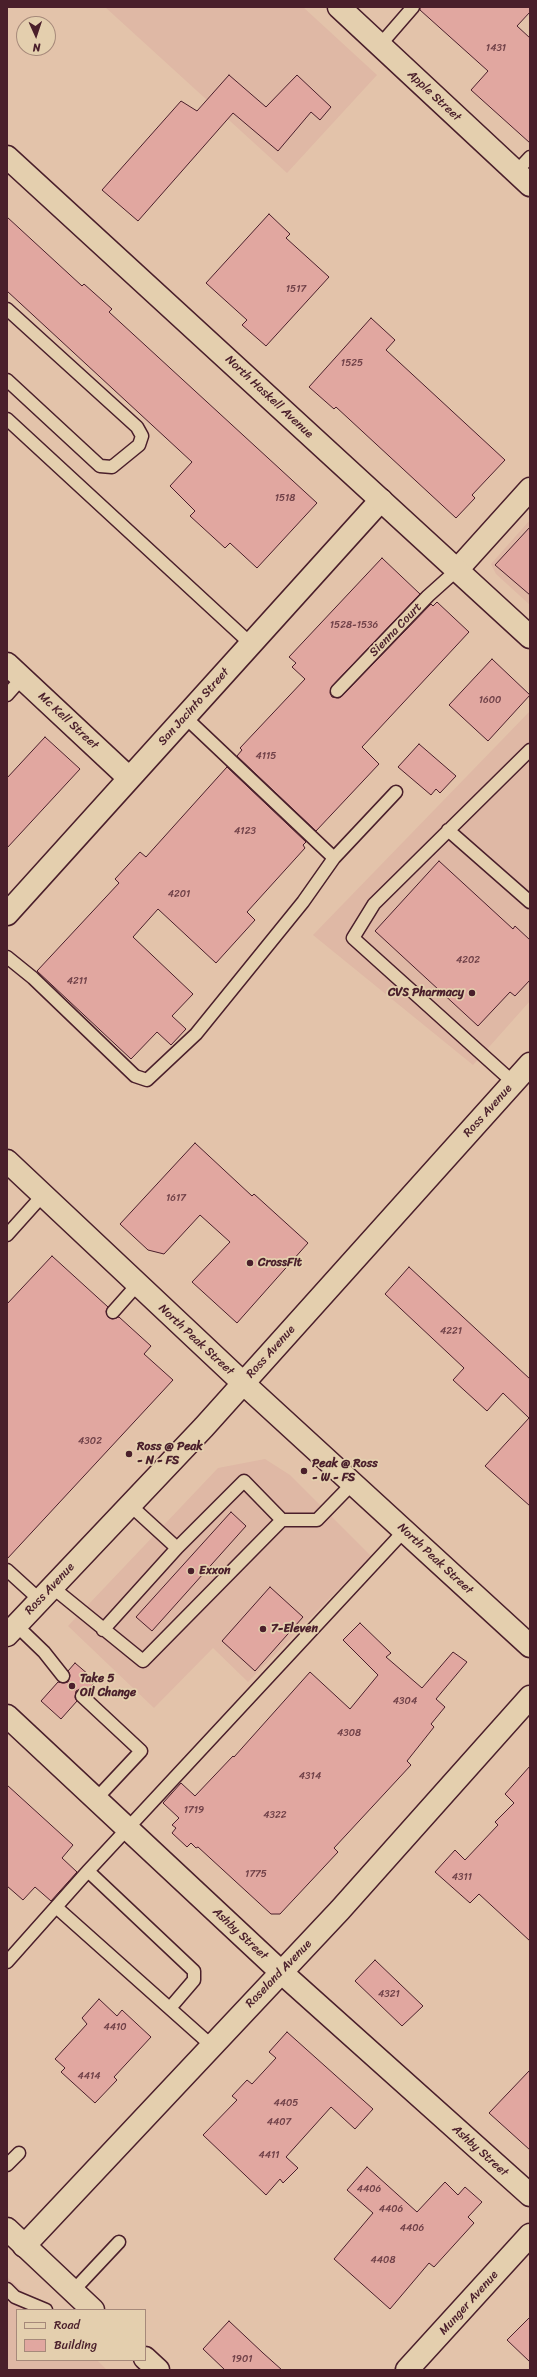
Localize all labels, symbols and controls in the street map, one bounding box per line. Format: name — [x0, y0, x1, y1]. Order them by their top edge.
north arrow — [16, 16, 56, 56]
text: N — [32, 38, 41, 57]
house number: 1431 — [486, 42, 506, 54]
street label: Apple Street — [404, 68, 464, 124]
house number: 1517 — [286, 283, 306, 295]
street label: North Haskell Avenue — [222, 353, 316, 441]
house number: 1525 — [341, 357, 363, 369]
house number: 1518 — [275, 492, 295, 504]
street label: Sienna Court — [367, 600, 425, 660]
house number: 1528-1536 — [330, 619, 378, 631]
street label: San Jacinto Street — [155, 665, 233, 749]
street label: Mc Kell Street — [35, 689, 101, 753]
house number: 1600 — [479, 694, 501, 706]
house number: 4115 — [256, 750, 276, 762]
house number: 4123 — [234, 825, 256, 837]
house number: 4201 — [168, 888, 190, 900]
house number: 4202 — [456, 954, 480, 966]
house number: 4211 — [67, 975, 87, 987]
place label: CVS Pharmacy — [388, 986, 464, 1000]
marker: CVS Pharmacy — [467, 988, 477, 998]
street label: Ross Avenue — [461, 1082, 515, 1140]
house number: 1617 — [166, 1192, 186, 1204]
place label: CrossFit — [258, 1256, 302, 1270]
marker: CrossFit — [245, 1258, 255, 1268]
street label: North Peak Street — [155, 1301, 237, 1379]
street label: Ross Avenue — [244, 1323, 298, 1381]
house number: 4221 — [440, 1325, 462, 1337]
house number: 4302 — [78, 1435, 102, 1447]
place label: Ross @ Peak - N - FS — [137, 1440, 203, 1468]
marker: Ross @ Peak - N - FS — [124, 1449, 134, 1459]
place label: Peak @ Ross - W - FS — [312, 1457, 378, 1485]
marker: Peak @ Ross - W - FS — [299, 1466, 309, 1476]
street label: North Peak Street — [394, 1520, 476, 1598]
street label: Ross Avenue — [22, 1560, 78, 1618]
place label: Exxon — [199, 1564, 231, 1578]
marker: Exxon — [186, 1566, 196, 1576]
place label: 7-Eleven — [271, 1622, 318, 1636]
marker: 7-Eleven — [258, 1624, 268, 1634]
place label: Take 5 Oil Change — [80, 1672, 136, 1700]
marker: Take 5 Oil Change — [67, 1681, 77, 1691]
house number: 4304 — [393, 1695, 417, 1707]
house number: 4308 — [337, 1727, 361, 1739]
house number: 4314 — [299, 1770, 321, 1782]
house number: 1719 — [184, 1804, 204, 1816]
house number: 4322 — [263, 1809, 287, 1821]
house number: 1775 — [245, 1868, 267, 1880]
house number: 4311 — [452, 1871, 472, 1883]
street label: Ashby Street — [209, 1905, 271, 1963]
street label: Roseland Avenue — [243, 1937, 315, 2011]
house number: 4321 — [378, 1988, 400, 2000]
house number: 4410 — [103, 2021, 127, 2033]
house number: 4414 — [77, 2070, 101, 2082]
house number: 4405 — [274, 2097, 298, 2109]
house number: 4407 — [267, 2116, 291, 2128]
street label: Ashby Street — [449, 2122, 511, 2180]
house number: 4411 — [258, 2149, 280, 2161]
house number: 4406 — [357, 2183, 381, 2195]
house number: 4406 — [379, 2203, 403, 2215]
house number: 4406 — [400, 2222, 424, 2234]
house number: 4408 — [371, 2254, 395, 2266]
street label: Munger Avenue — [436, 2268, 502, 2338]
legend — [16, 2309, 146, 2361]
text: Road — [54, 2314, 80, 2336]
text: Building — [54, 2334, 97, 2356]
house number: 1901 — [231, 2353, 253, 2365]

